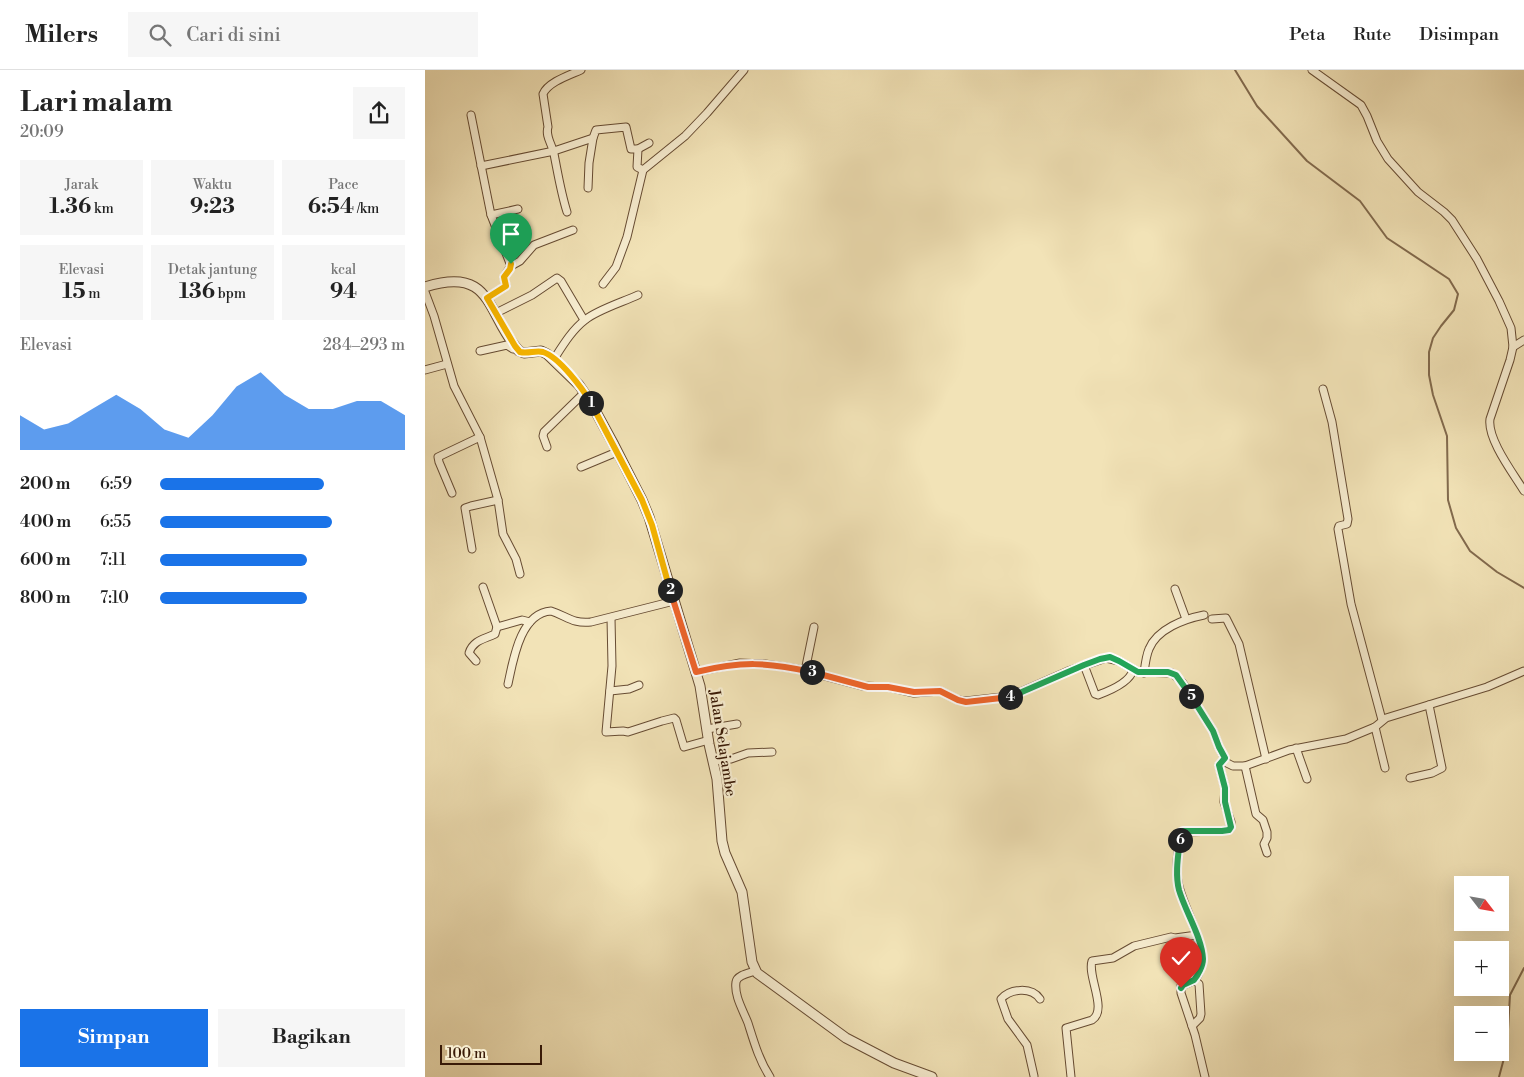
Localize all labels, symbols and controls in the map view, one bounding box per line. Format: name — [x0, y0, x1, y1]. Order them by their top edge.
search box — [128, 12, 478, 57]
text: Milers — [25, 20, 98, 50]
icon: search — [146, 21, 174, 49]
text: Cari di sini — [186, 23, 281, 47]
text: Peta — [1289, 23, 1325, 46]
text: Rute — [1353, 23, 1391, 46]
text: Disimpan — [1419, 23, 1499, 46]
text: Lari malam — [20, 85, 173, 120]
button: share — [353, 87, 405, 139]
text: 20:09 — [20, 122, 64, 142]
text: Jarak — [65, 176, 98, 194]
text: Waktu — [193, 176, 232, 194]
text: Pace — [328, 176, 359, 194]
text: 1.36 — [49, 194, 91, 220]
text: 9:23 — [190, 194, 235, 220]
text: 6:54 — [308, 194, 354, 220]
text: km — [91, 200, 114, 218]
text: /km — [354, 200, 379, 218]
pin — [490, 213, 532, 264]
icon: arrive — [497, 220, 525, 248]
text: Elevasi — [59, 261, 104, 279]
text: Detak jantung — [168, 261, 257, 279]
text: kcal — [331, 261, 356, 279]
text: 15 — [62, 279, 85, 305]
text: 136 — [179, 279, 215, 305]
text: 94 — [330, 279, 357, 305]
text: m — [85, 285, 101, 303]
text: bpm — [215, 285, 246, 303]
text: Elevasi — [20, 335, 72, 355]
text: 284–293 m — [323, 335, 405, 355]
pin: 1 — [579, 390, 603, 416]
text: 1 — [588, 394, 595, 412]
text: 200 m — [20, 474, 70, 494]
text: 6:59 — [100, 474, 132, 494]
text: 400 m — [20, 512, 71, 532]
text: 6:55 — [100, 512, 131, 532]
text: 600 m — [20, 550, 70, 570]
text: 7:11 — [100, 550, 126, 570]
pin: 2 — [657, 578, 683, 602]
text: 2 — [666, 581, 675, 599]
text: 800 m — [20, 588, 71, 608]
text: 7:10 — [100, 588, 129, 608]
pin: 3 — [799, 660, 825, 684]
text: 3 — [808, 663, 817, 681]
pin: 4 — [997, 684, 1023, 710]
pin: 5 — [1179, 684, 1203, 708]
street label: Jalan Selajambe — [705, 687, 740, 798]
text: 5 — [1187, 687, 1196, 705]
text: 4 — [1006, 688, 1015, 706]
pin: 6 — [1167, 828, 1193, 852]
text: 6 — [1176, 831, 1185, 849]
north arrow — [1454, 876, 1509, 931]
map controls — [1454, 876, 1509, 1061]
pin — [1160, 937, 1202, 988]
button: + — [1454, 941, 1509, 996]
icon: check — [1167, 944, 1195, 972]
button: − — [1454, 1006, 1509, 1061]
button: Simpan — [20, 1009, 208, 1067]
button: Bagikan — [218, 1009, 405, 1067]
scale bar — [440, 1042, 543, 1065]
text: 100 m — [447, 1045, 486, 1063]

